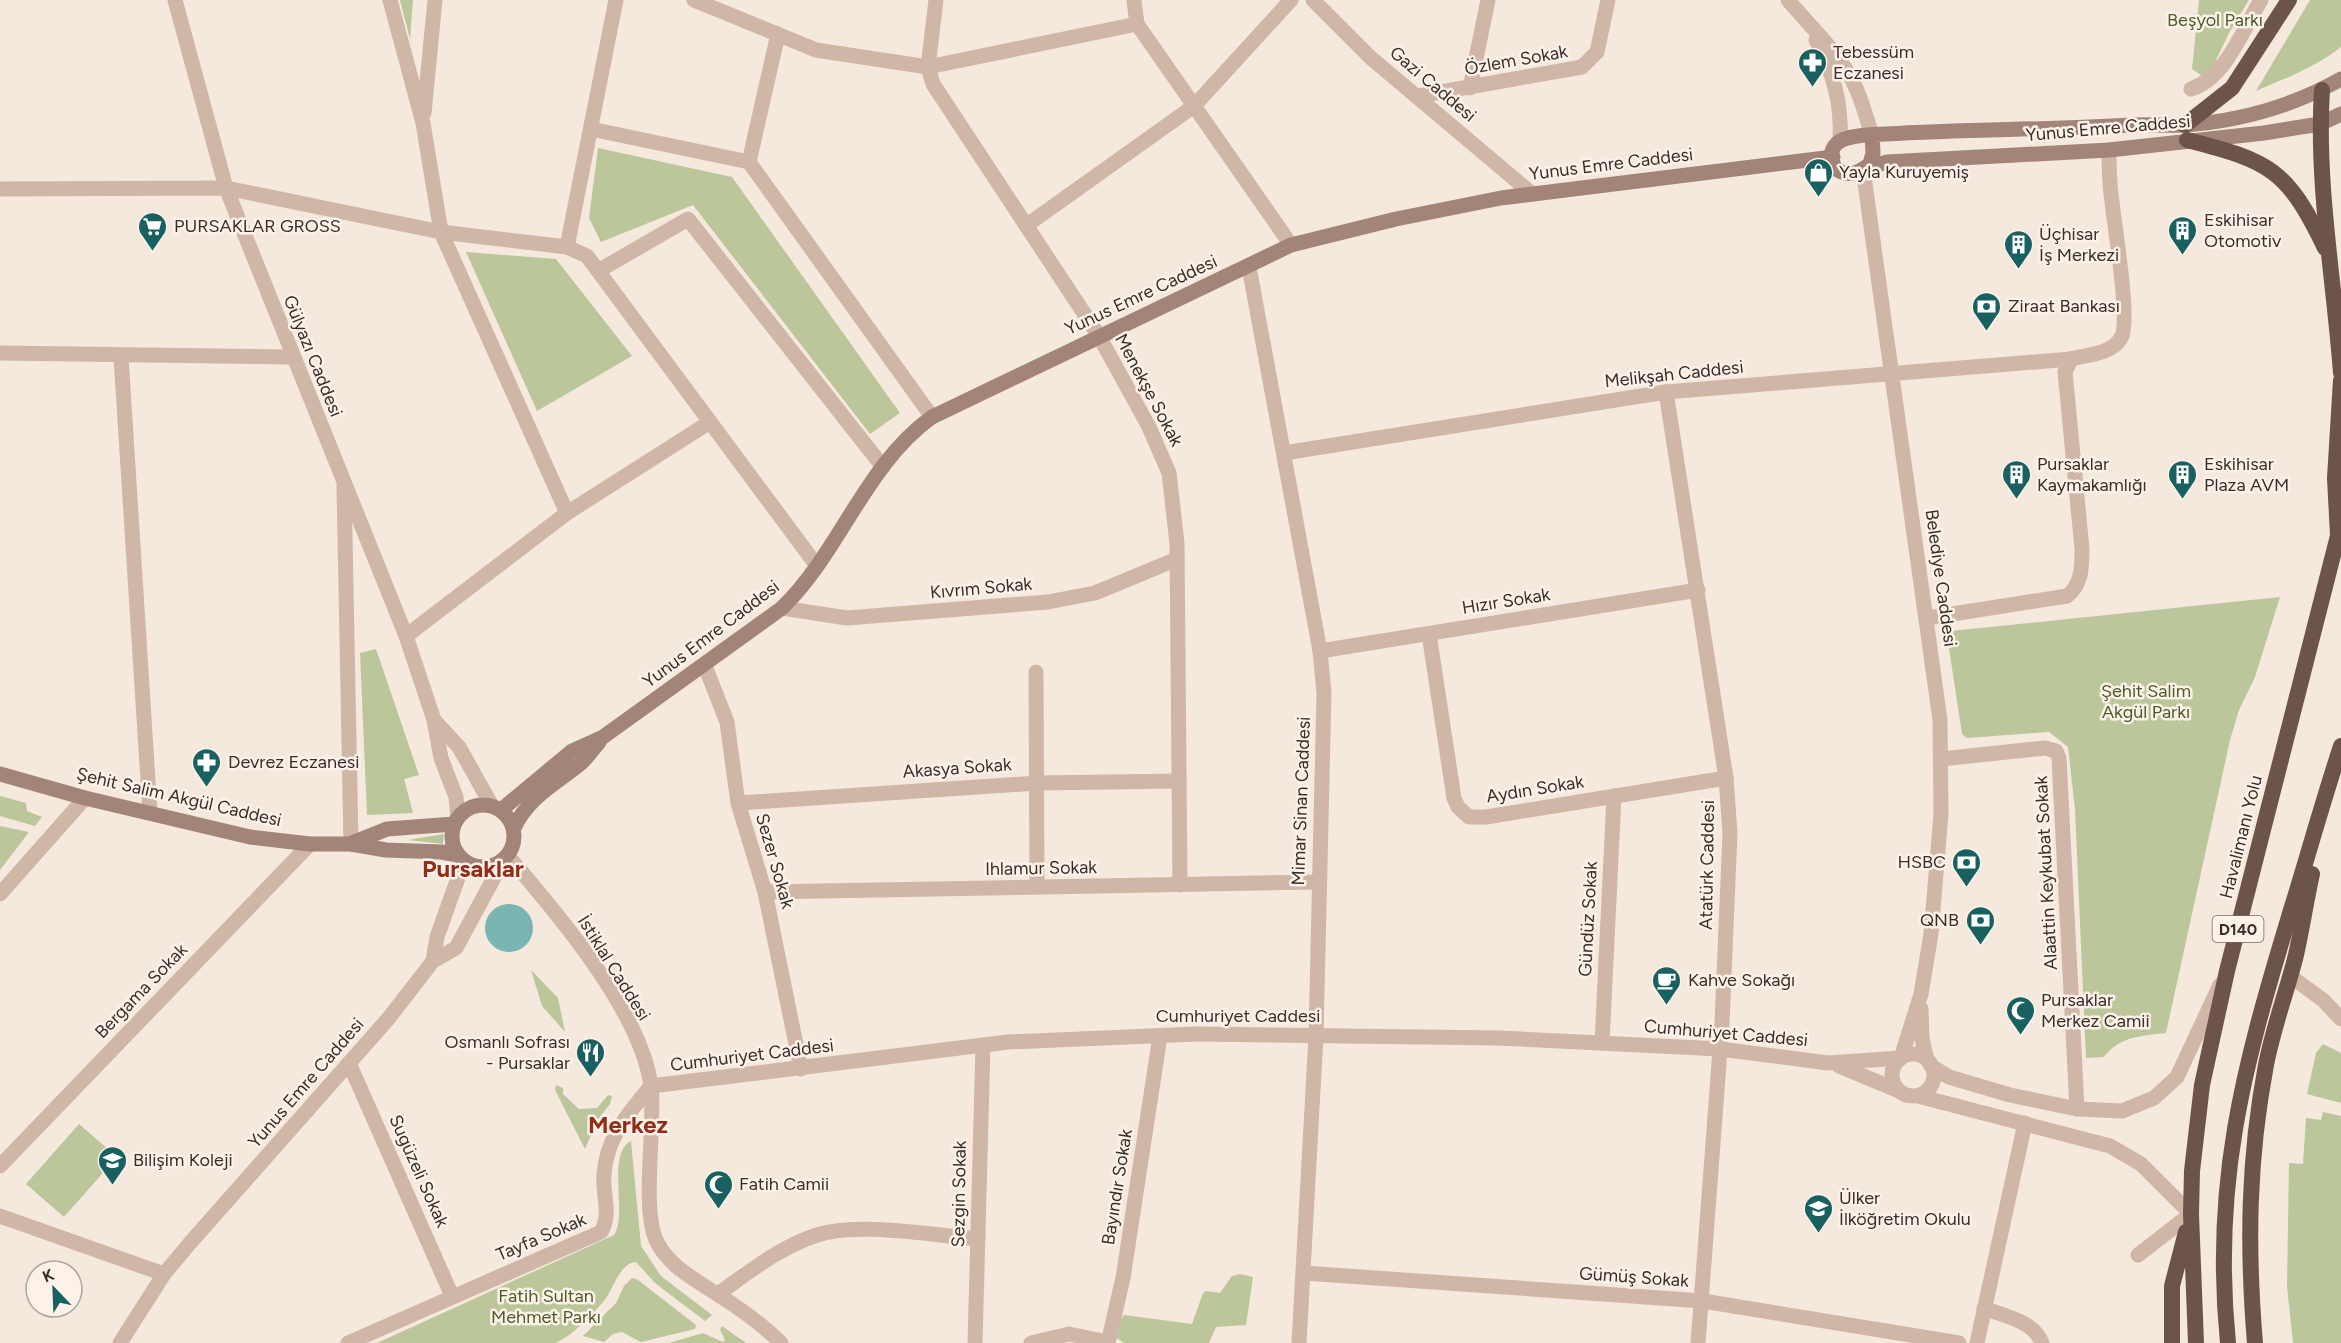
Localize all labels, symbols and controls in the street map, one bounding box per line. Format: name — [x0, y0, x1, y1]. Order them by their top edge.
park label: Beşyol Parkı — [2167, 9, 2263, 31]
street label: Özlem Sokak — [1463, 40, 1570, 80]
place label: Tebessüm Eczanesi — [1833, 41, 1914, 84]
street label: Gazi Caddesi — [1385, 42, 1481, 126]
pharmacy icon: Tebessüm Eczanesi — [1796, 46, 1828, 88]
street label: Yunus Emre Caddesi — [2025, 110, 2191, 146]
street label: Yunus Emre Caddesi — [1528, 143, 1694, 185]
shop icon: Yayla Kuruyemiş — [1802, 156, 1834, 198]
place label: Yayla Kuruyemiş — [1839, 161, 1969, 183]
place label: Eskihisar Otomotiv — [2204, 209, 2282, 252]
supermarket icon: PURSAKLAR GROSS — [137, 210, 169, 252]
building icon: Eskihisar Otomotiv — [2167, 214, 2199, 256]
place label: PURSAKLAR GROSS — [174, 215, 341, 237]
place label: Üçhisar İş Merkezi — [2039, 223, 2119, 266]
building icon: Üçhisar İş Merkezi — [2002, 228, 2034, 270]
street label: Yunus Emre Caddesi — [1061, 250, 1221, 340]
bank icon: Ziraat Bankası — [1971, 290, 2003, 332]
street label: Gülyazı Caddesi — [279, 292, 347, 420]
place label: Ziraat Bankası — [2008, 295, 2120, 317]
street label: Menekşe Sokak — [1110, 330, 1188, 450]
street label: Melikşah Caddesi — [1603, 356, 1745, 392]
place label: Pursaklar Kaymakamlığı — [2037, 453, 2147, 496]
place label: Eskihisar Plaza AVM — [2204, 453, 2289, 496]
building icon: Pursaklar Kaymakamlığı — [2000, 458, 2032, 500]
building icon: Eskihisar Plaza AVM — [2167, 458, 2199, 500]
street label: Belediye Caddesi — [1920, 508, 1962, 648]
street label: Kıvrım Sokak — [929, 573, 1033, 603]
street label: Yunus Emre Caddesi — [638, 575, 784, 693]
street label: Hızır Sokak — [1460, 583, 1552, 619]
park label: Şehit Salim Akgül Parkı — [2101, 680, 2191, 723]
street label: Mimar Sinan Caddesi — [1287, 716, 1315, 886]
pharmacy icon: Devrez Eczanesi — [191, 746, 223, 788]
place label: Devrez Eczanesi — [228, 751, 359, 773]
street label: Akasya Sokak — [902, 753, 1012, 783]
street label: Şehit Salim Akgül Caddesi — [74, 763, 284, 831]
street label: Aydın Sokak — [1485, 770, 1586, 808]
street label: Havalimanı Yolu — [2215, 773, 2267, 901]
street label: Alaattin Keykubat Sokak — [2030, 775, 2062, 971]
street label: Atatürk Caddesi — [1695, 800, 1719, 930]
street label: Sezer Sokak — [751, 811, 799, 911]
bank icon: HSBC — [1951, 846, 1983, 888]
place label: HSBC — [1897, 851, 1946, 873]
district label: Pursaklar — [422, 854, 524, 883]
street label: Ihlamur Sokak — [985, 856, 1097, 880]
street label: Gündüz Sokak — [1574, 860, 1602, 977]
bank icon: QNB — [1964, 904, 1996, 946]
place label: QNB — [1920, 909, 1959, 931]
street label: İstiklal Caddesi — [573, 911, 655, 1025]
road number: D140 — [2212, 916, 2264, 942]
street label: Bergama Sokak — [90, 939, 192, 1043]
cafe icon: Kahve Sokağı — [1651, 964, 1683, 1006]
place label: Kahve Sokağı — [1688, 969, 1795, 991]
place label: Pursaklar Merkez Camii — [2041, 989, 2150, 1032]
mosque icon: Pursaklar Merkez Camii — [2004, 994, 2036, 1036]
street label: Cumhuriyet Caddesi — [1156, 1005, 1320, 1027]
street label: Yunus Emre Caddesi — [243, 1013, 369, 1153]
street label: Cumhuriyet Caddesi — [1643, 1015, 1809, 1051]
place label: Osmanlı Sofrası - Pursaklar — [445, 1031, 570, 1074]
street label: Cumhuriyet Caddesi — [669, 1034, 835, 1076]
restaurant icon: Osmanlı Sofrası - Pursaklar — [575, 1036, 607, 1078]
district label: Merkez — [588, 1110, 668, 1139]
street label: Sugüzeli Sokak — [384, 1111, 454, 1231]
street label: Bayındır Sokak — [1097, 1127, 1137, 1246]
street label: Sezgin Sokak — [947, 1140, 971, 1248]
school or university icon: Bilişim Koleji — [96, 1144, 128, 1186]
place label: Bilişim Koleji — [133, 1149, 233, 1171]
mosque icon: Fatih Camii — [702, 1168, 734, 1210]
place label: Fatih Camii — [739, 1173, 829, 1195]
place label: Ülker İlköğretim Okulu — [1839, 1187, 1971, 1230]
school or university icon: Ülker İlköğretim Okulu — [1802, 1192, 1834, 1234]
street label: Tayfa Sokak — [493, 1208, 589, 1266]
north arrow — [24, 1259, 84, 1319]
street label: Gümüş Sokak — [1578, 1262, 1690, 1292]
text: K — [40, 1265, 57, 1286]
park label: Fatih Sultan Mehmet Parkı — [491, 1285, 601, 1328]

